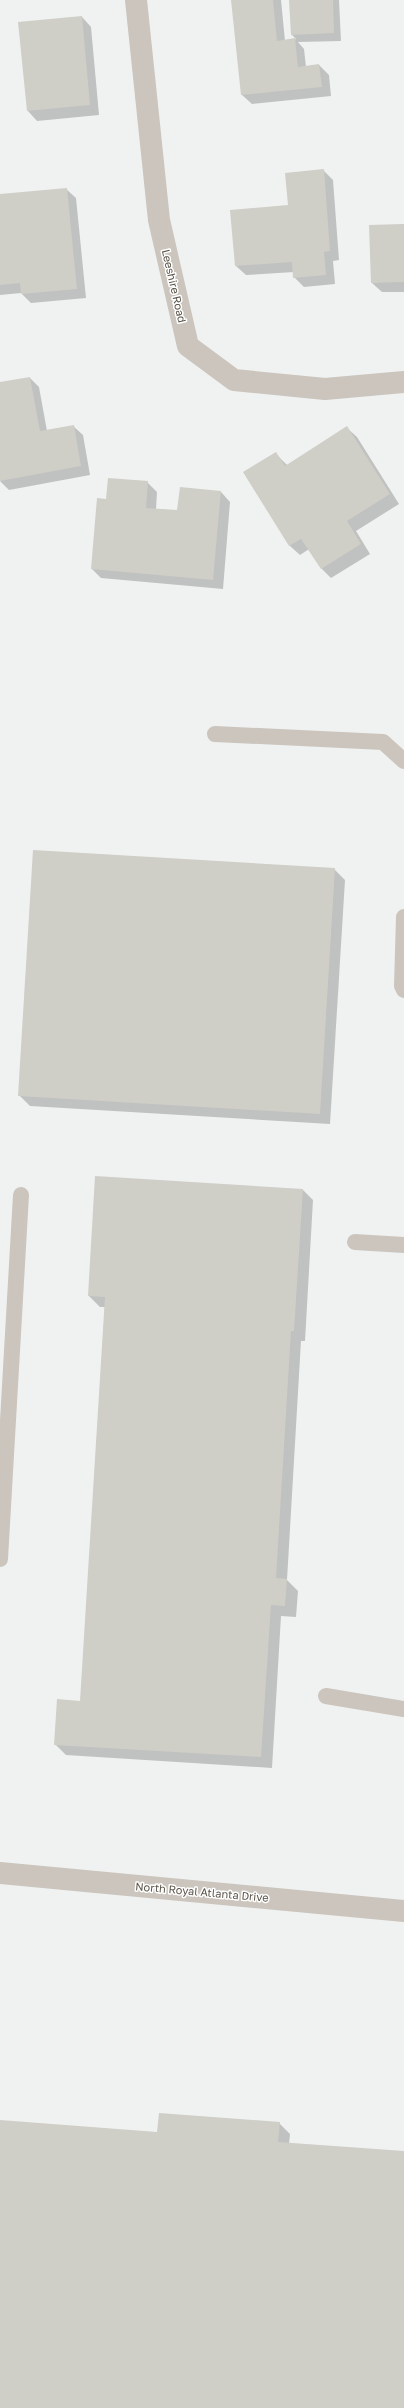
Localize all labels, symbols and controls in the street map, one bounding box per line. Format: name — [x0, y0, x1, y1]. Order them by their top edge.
street label: Leeshire Road — [160, 248, 189, 324]
street label: North Royal Atlanta Drive — [135, 1879, 269, 1904]

